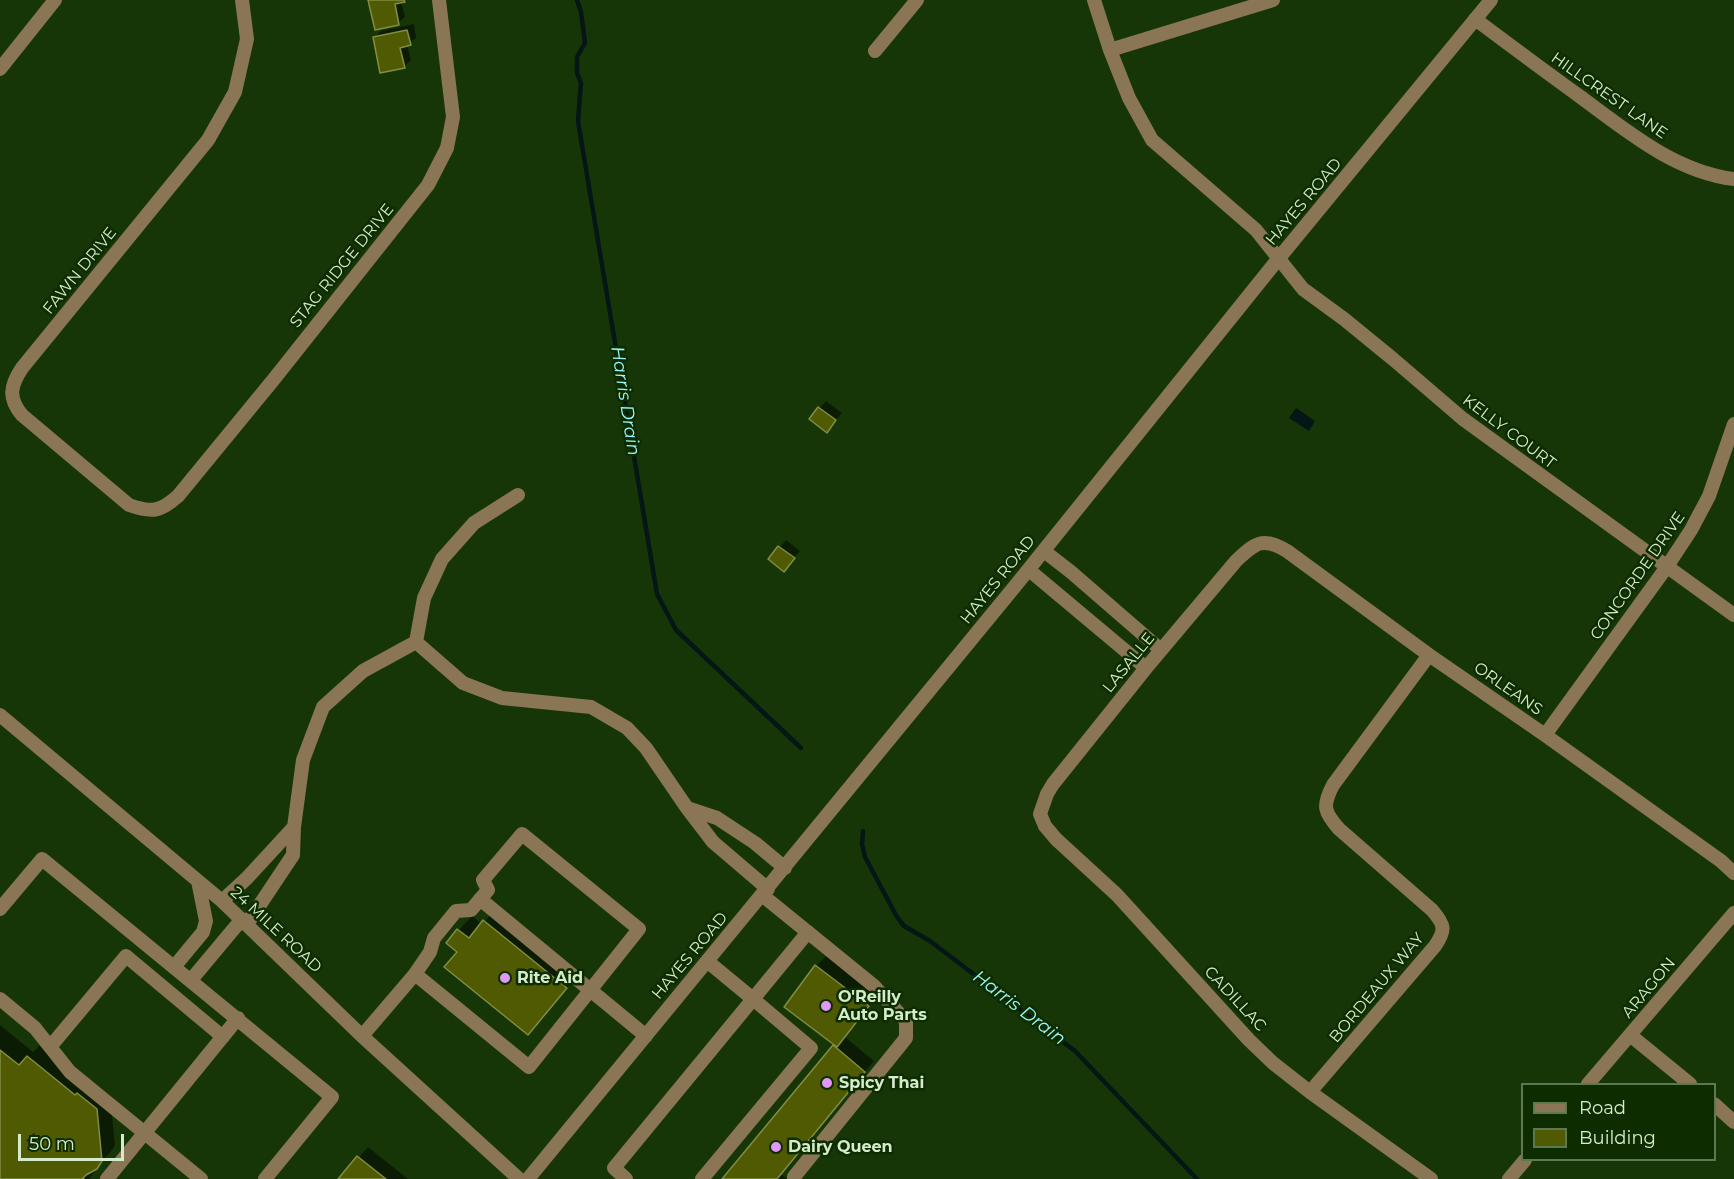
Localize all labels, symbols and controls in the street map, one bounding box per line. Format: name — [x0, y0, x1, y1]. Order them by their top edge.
street label: HILLCREST LANE — [1547, 49, 1671, 143]
street label: HAYES ROAD — [1262, 154, 1346, 250]
street label: STAG RIDGE DRIVE — [286, 200, 398, 332]
street label: FAWN DRIVE — [39, 224, 121, 318]
water label: Harris Drain — [606, 345, 644, 457]
street label: KELLY COURT — [1459, 391, 1559, 473]
street label: CONCORDE DRIVE — [1587, 508, 1689, 644]
street label: HAYES ROAD — [957, 532, 1039, 628]
street label: LASALLE — [1099, 629, 1159, 697]
street label: ORLEANS — [1470, 658, 1546, 720]
street label: 24 MILE ROAD — [227, 883, 325, 977]
street label: HAYES ROAD — [648, 908, 732, 1004]
street label: BORDEAUX WAY — [1325, 929, 1429, 1047]
street label: ARAGON — [1618, 954, 1680, 1022]
street label: CADILLAC — [1200, 962, 1270, 1036]
water label: Harris Drain — [968, 966, 1070, 1050]
place label: Rite Aid — [517, 968, 583, 988]
marker: Rite Aid — [498, 971, 512, 985]
place label: O'Reilly Auto Parts — [838, 987, 927, 1025]
marker: O'Reilly Auto Parts — [819, 999, 833, 1013]
place label: Spicy Thai — [839, 1073, 924, 1093]
marker: Spicy Thai — [820, 1076, 834, 1090]
legend — [1521, 1083, 1716, 1161]
text: Road — [1579, 1097, 1626, 1119]
scale bar — [21, 1122, 128, 1160]
text: Building — [1579, 1127, 1656, 1149]
text: 50 m — [29, 1133, 75, 1155]
place label: Dairy Queen — [788, 1137, 893, 1157]
marker: Dairy Queen — [769, 1140, 783, 1154]

